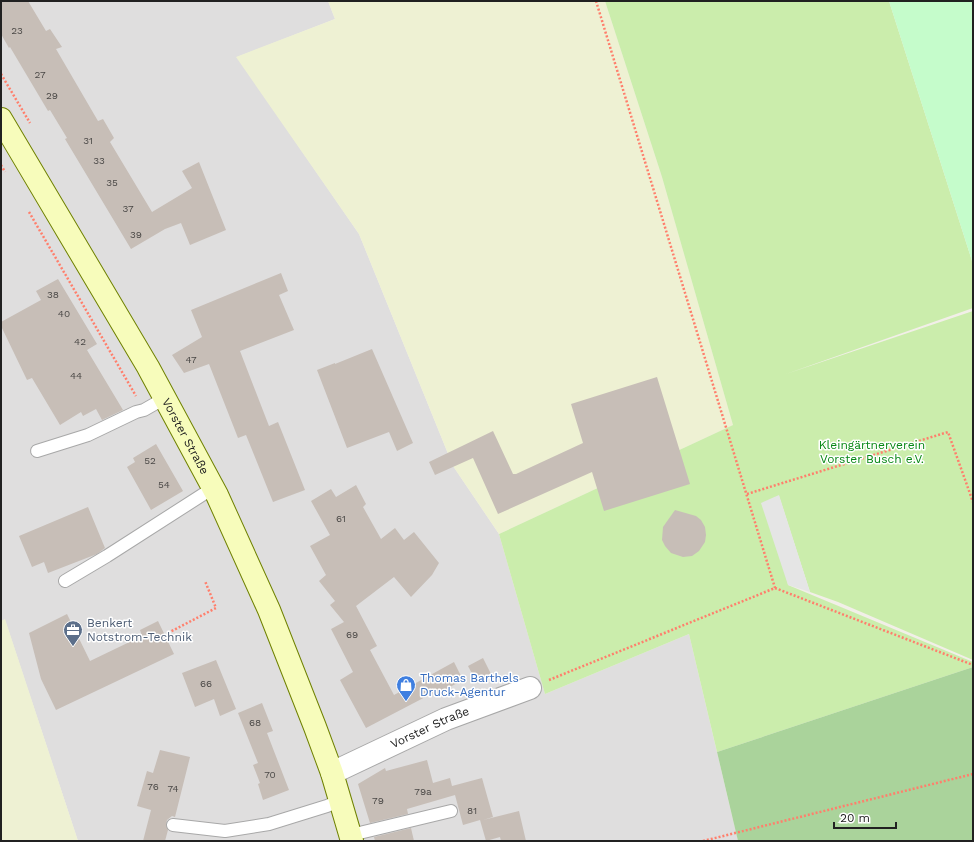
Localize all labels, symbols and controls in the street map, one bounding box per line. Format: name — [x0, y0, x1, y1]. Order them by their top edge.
house number: 23 — [11, 25, 23, 36]
house number: 27 — [34, 69, 46, 80]
house number: 29 — [46, 90, 58, 101]
house number: 31 — [83, 135, 93, 146]
house number: 33 — [93, 155, 105, 166]
house number: 35 — [106, 177, 118, 188]
house number: 37 — [122, 203, 134, 214]
house number: 39 — [130, 229, 142, 240]
house number: 38 — [47, 289, 59, 300]
house number: 40 — [58, 308, 70, 319]
house number: 42 — [74, 336, 86, 347]
house number: 47 — [185, 354, 197, 365]
house number: 44 — [70, 370, 82, 381]
street label: Vorster Straße — [159, 396, 212, 477]
park label: Kleingärtnerverein Vorster Busch e.V. — [819, 438, 925, 466]
house number: 52 — [144, 455, 156, 466]
house number: 54 — [158, 479, 170, 490]
house number: 61 — [336, 513, 346, 524]
place label: Benkert Notstrom-Technik — [87, 616, 192, 644]
office icon: Benkert Notstrom-Technik — [62, 619, 84, 647]
house number: 69 — [346, 629, 358, 640]
place label: Thomas Barthels Druck-Agentur — [420, 671, 519, 699]
shop icon: Thomas Barthels Druck-Agentur — [395, 674, 417, 702]
house number: 66 — [200, 678, 212, 689]
street label: Vorster Straße — [388, 704, 471, 751]
house number: 68 — [249, 717, 261, 728]
house number: 70 — [264, 769, 276, 780]
house number: 76 — [147, 781, 159, 792]
house number: 74 — [167, 783, 179, 794]
house number: 79a — [414, 786, 432, 797]
house number: 79 — [372, 795, 384, 806]
scale bar — [834, 804, 896, 830]
house number: 81 — [467, 805, 477, 816]
text: 20 m — [840, 811, 870, 825]

